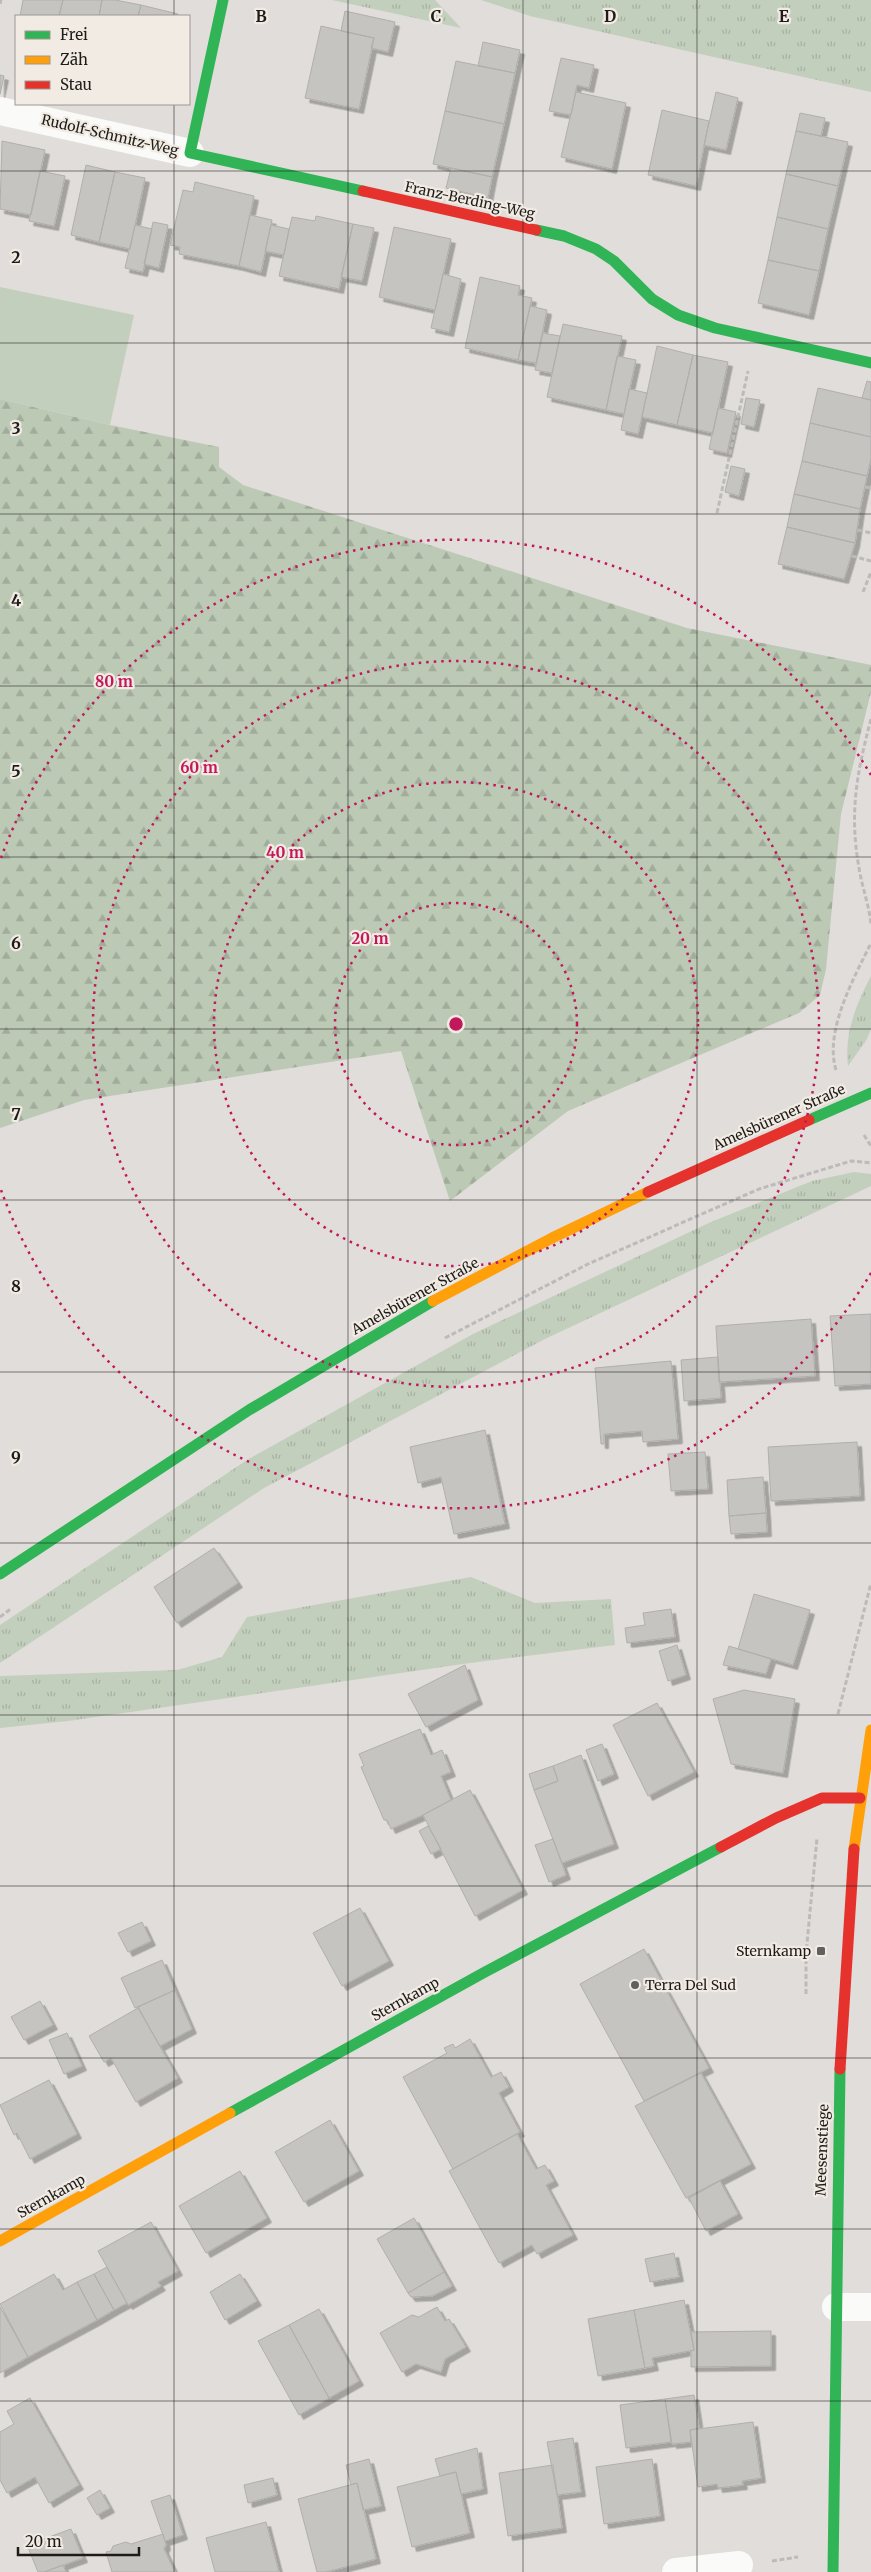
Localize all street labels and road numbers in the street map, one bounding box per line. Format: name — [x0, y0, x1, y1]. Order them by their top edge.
street label: Rudolf-Schmitz-Weg — [40, 110, 181, 160]
street label: Franz-Berding-Weg — [403, 177, 537, 223]
street label: Amelsbürener Straße — [709, 1080, 848, 1155]
street label: Amelsbürener Straße — [347, 1254, 482, 1339]
street label: Sternkamp — [368, 1973, 442, 2025]
street label: Meesenstiege — [811, 2104, 833, 2196]
street label: Sternkamp — [14, 2170, 88, 2222]

